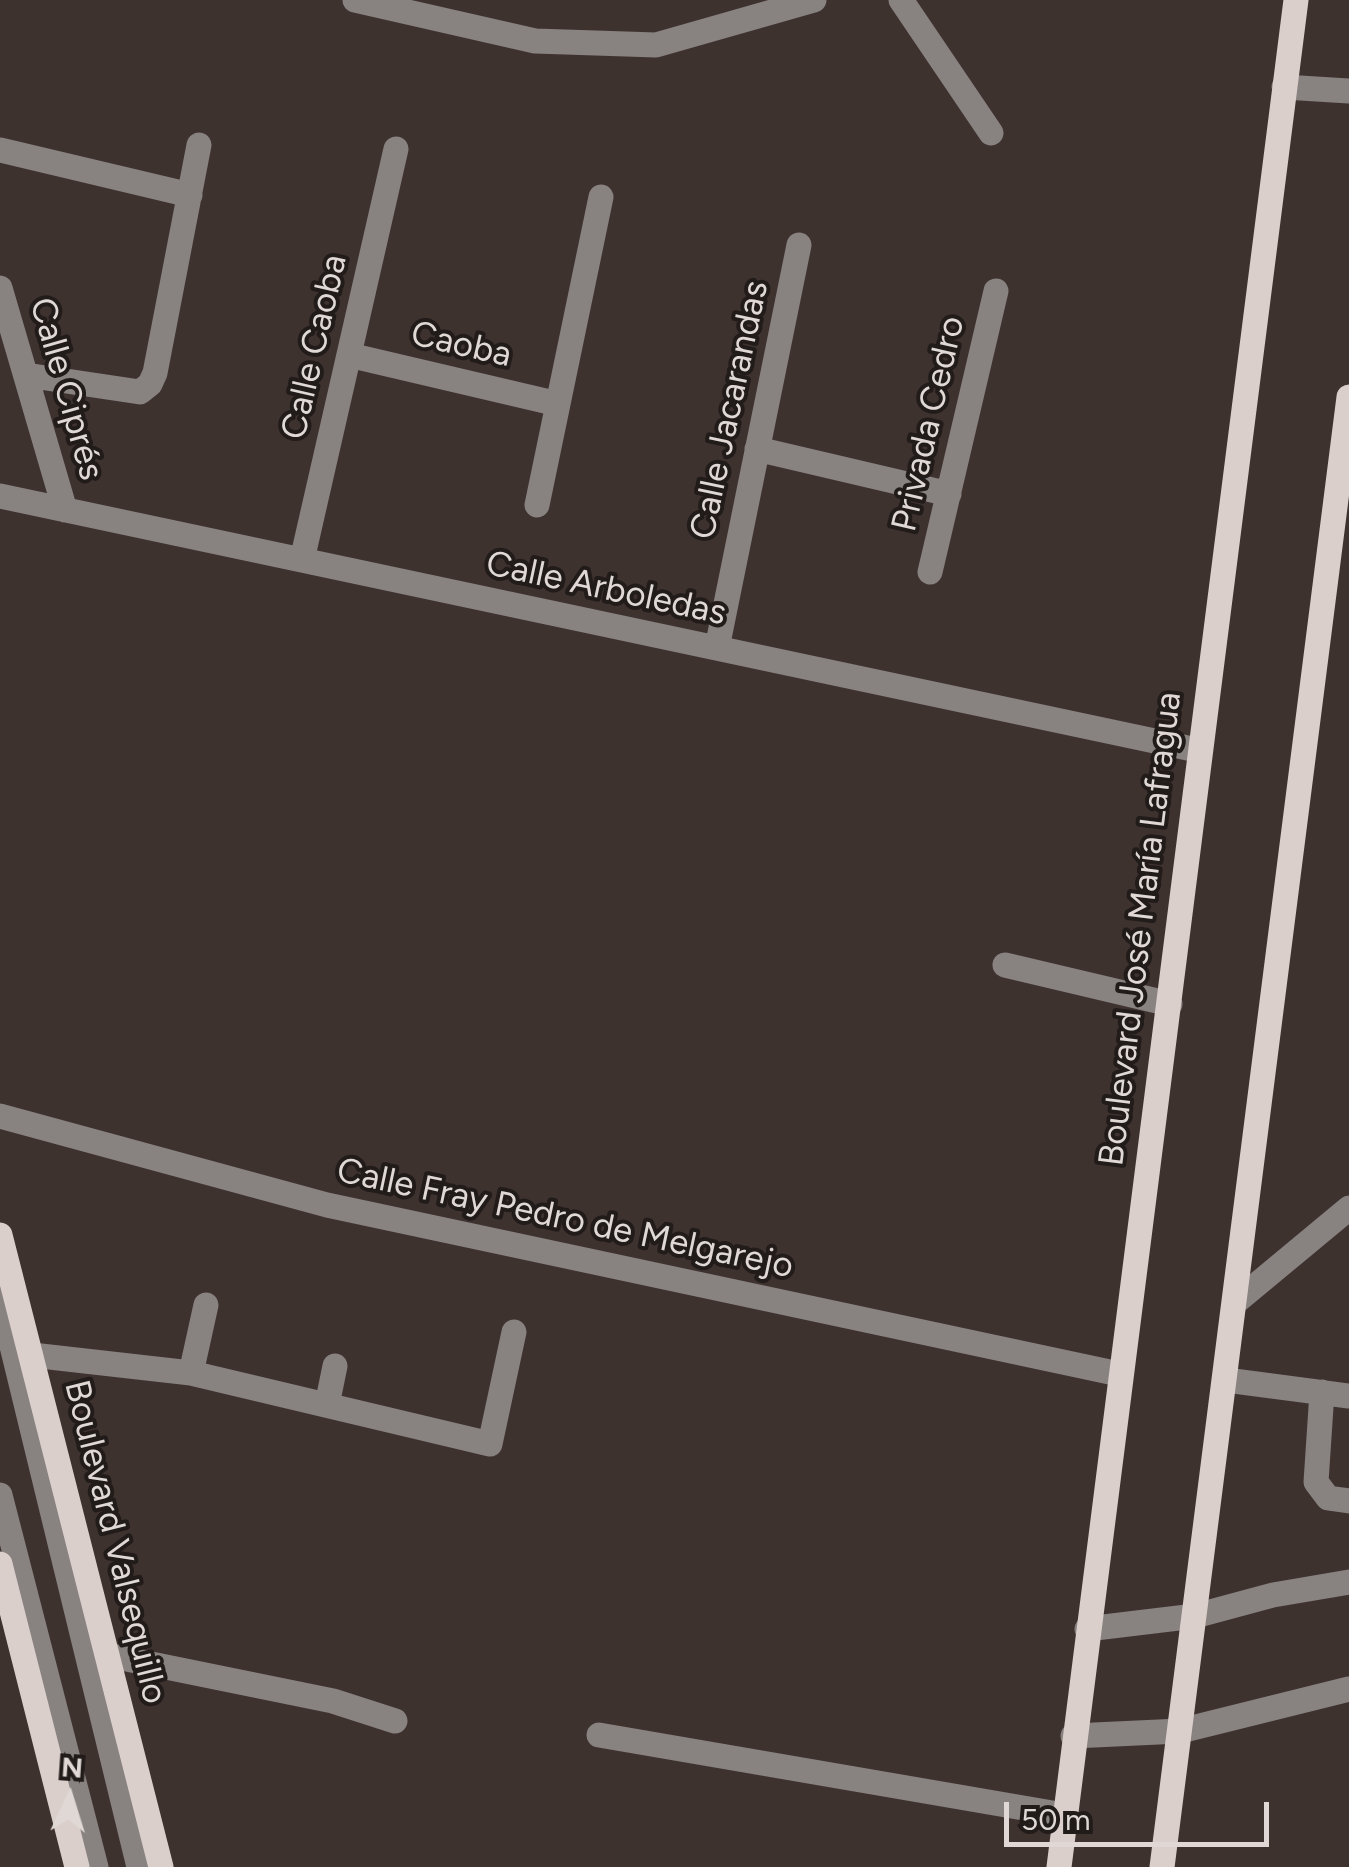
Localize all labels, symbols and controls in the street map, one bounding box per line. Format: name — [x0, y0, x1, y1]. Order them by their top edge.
street label: Calle Caoba — [273, 251, 357, 443]
street label: Calle Jacarandas — [682, 277, 778, 543]
street label: Calle Ciprés — [20, 293, 112, 485]
street label: Privada Cedro — [884, 312, 974, 536]
street label: Caoba — [407, 313, 515, 377]
street label: Calle Arboledas — [482, 543, 730, 635]
street label: Boulevard José María Lafragua — [1091, 690, 1191, 1168]
street label: Calle Fray Pedro de Melgarejo — [333, 1150, 797, 1288]
street label: Boulevard Valsequillo — [55, 1376, 175, 1708]
north arrow — [20, 1747, 120, 1847]
text: N — [60, 1749, 84, 1785]
scale bar — [1009, 1782, 1274, 1844]
text: 50 m — [1021, 1801, 1090, 1838]

